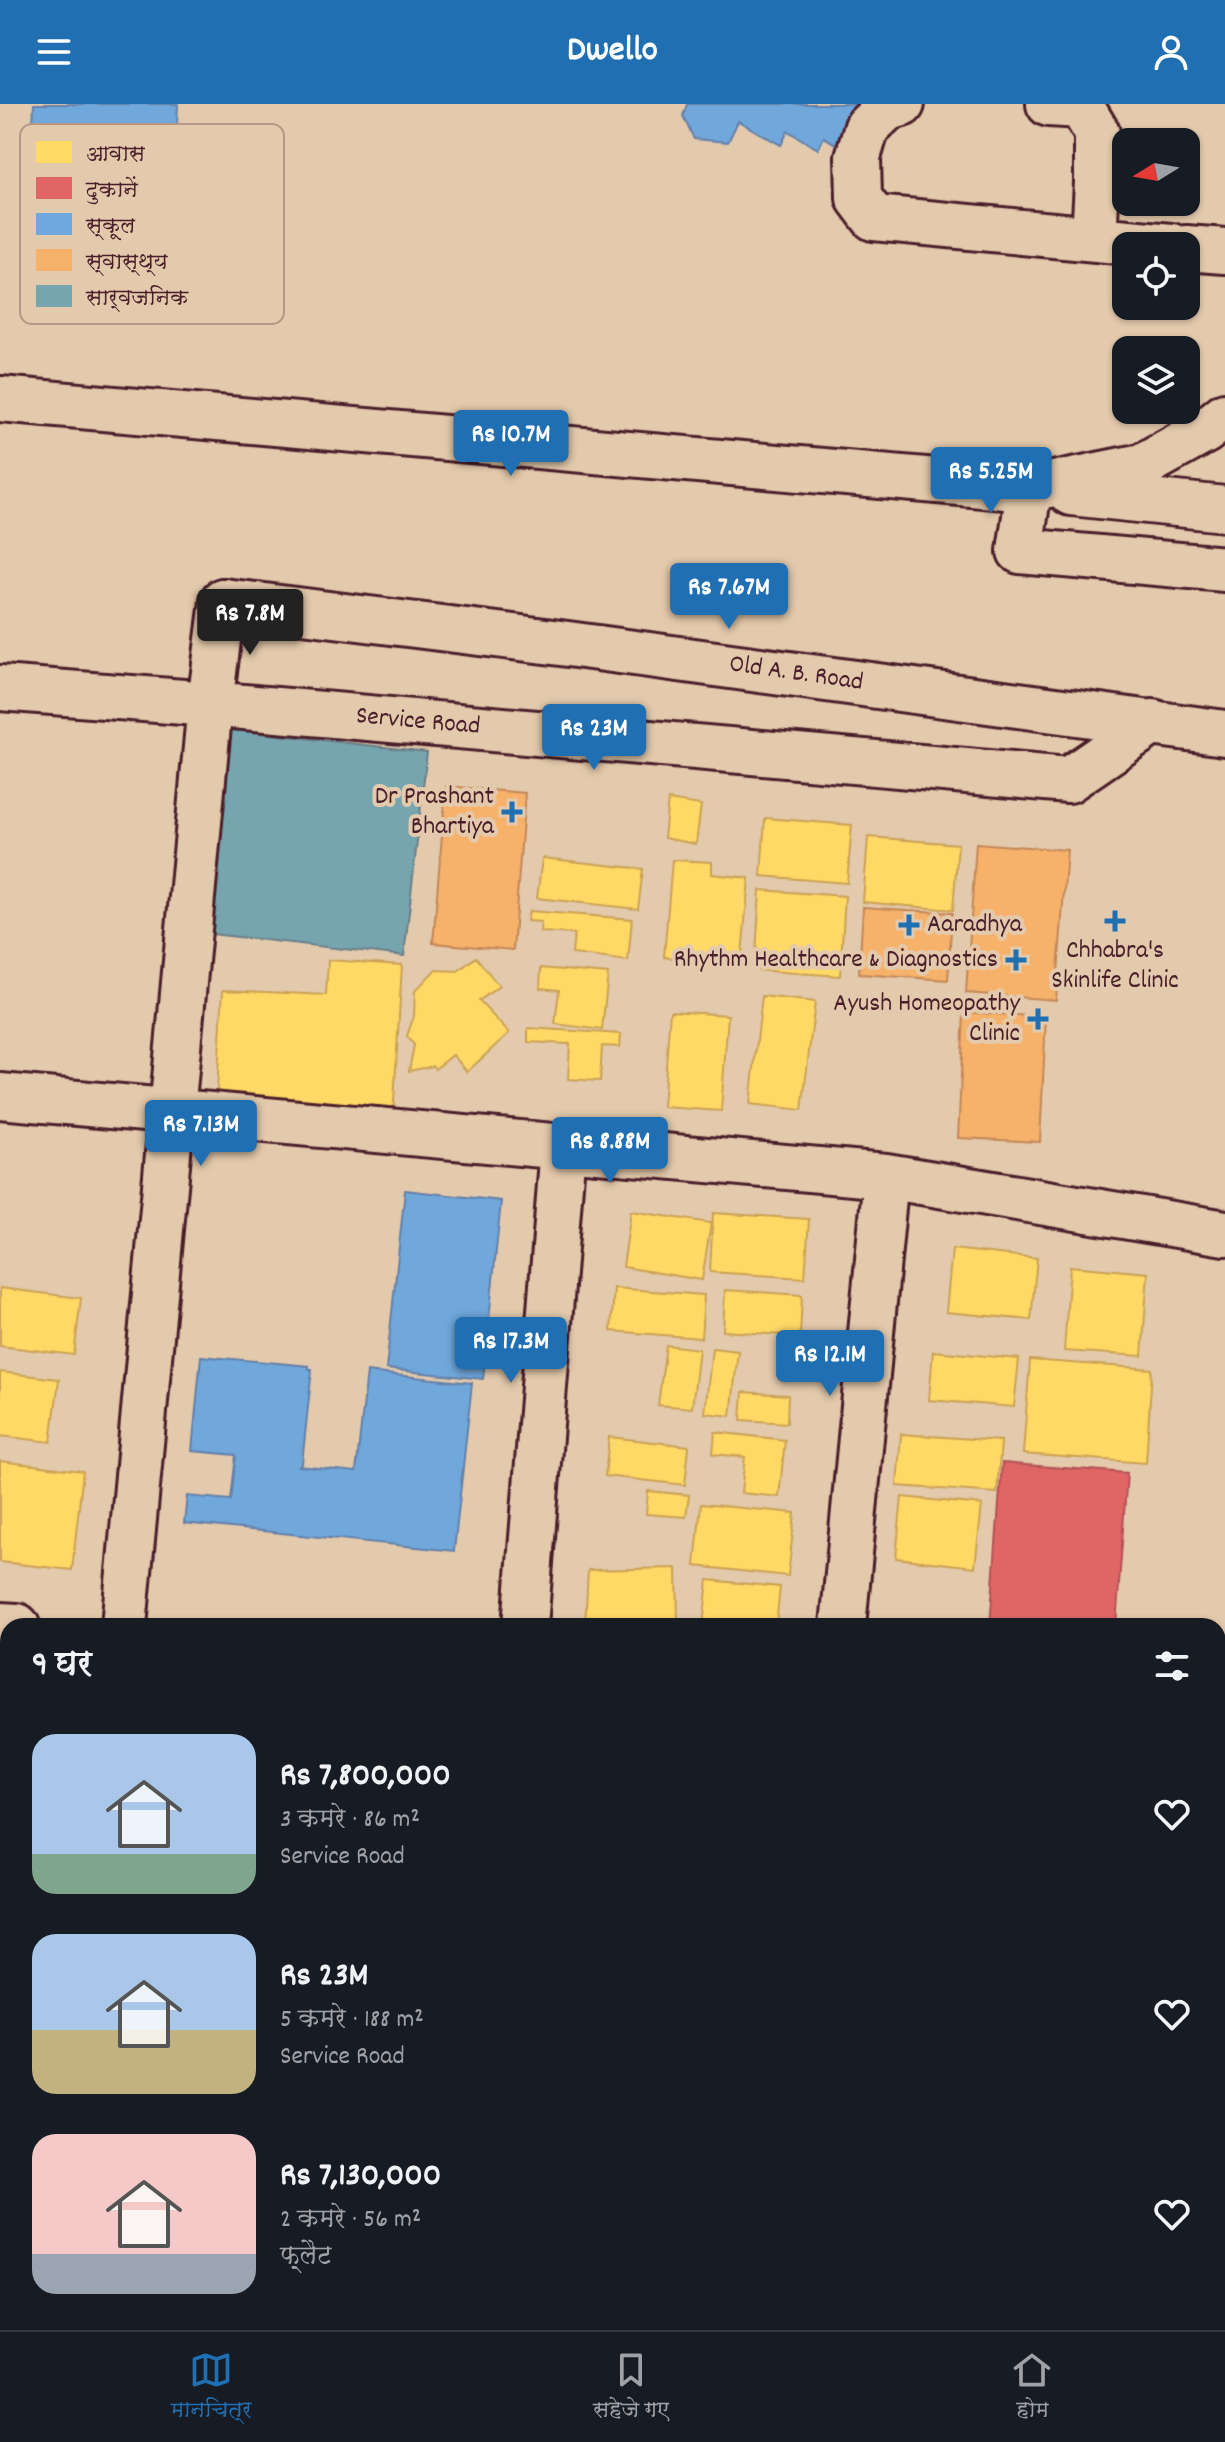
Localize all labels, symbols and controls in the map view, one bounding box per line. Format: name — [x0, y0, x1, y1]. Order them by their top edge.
text: Dwello — [567, 26, 658, 78]
icon: menu — [32, 30, 76, 74]
icon: person — [1149, 30, 1193, 74]
legend — [20, 124, 284, 324]
north arrow — [1112, 128, 1200, 216]
map controls — [1112, 128, 1200, 424]
text: आवास — [86, 140, 146, 171]
text: दुकानें — [85, 175, 138, 207]
text: स्कूल — [85, 212, 135, 243]
button: locate — [1112, 232, 1200, 320]
text: स्वास्थ्य — [85, 248, 169, 279]
text: सार्वजनिक — [85, 284, 189, 315]
button: layers — [1112, 336, 1200, 424]
pin: Rs 10.7M — [428, 410, 594, 478]
text: Rs 10.7M — [472, 417, 550, 454]
pin: Rs 5.25M — [908, 447, 1074, 515]
text: Rs 5.25M — [949, 454, 1033, 491]
pin: Rs 7.67M — [646, 563, 812, 631]
text: Rs 7.67M — [688, 570, 770, 607]
pin: Rs 7.8M — [176, 589, 324, 657]
text: Rs 7.8M — [215, 596, 285, 633]
street label: Old A. B. Road — [727, 646, 865, 702]
street label: Service Road — [354, 698, 482, 746]
pin: Rs 23M — [529, 704, 659, 772]
text: Rs 23M — [560, 711, 628, 748]
place label: Dr Prashant Bhartiya — [375, 779, 495, 846]
marker: Dr Prashant Bhartiya — [501, 801, 523, 823]
place label: Aaradhya — [927, 907, 1023, 944]
marker: Chhabra's Skinlife Clinic — [1104, 910, 1126, 932]
marker: Aaradhya — [898, 914, 920, 936]
place label: Chhabra's Skinlife Clinic — [1051, 933, 1179, 1000]
place label: Rhythm Healthcare & Diagnostics — [674, 942, 998, 979]
marker: Rhythm Healthcare & Diagnostics — [1005, 949, 1027, 971]
place label: Ayush Homeopathy Clinic — [833, 986, 1020, 1053]
marker: Ayush Homeopathy Clinic — [1027, 1008, 1049, 1030]
pin: Rs 7.13M — [118, 1100, 284, 1168]
text: Rs 7.13M — [163, 1107, 239, 1144]
pin: Rs 8.88M — [527, 1117, 693, 1185]
text: Rs 8.88M — [570, 1124, 650, 1161]
pin: Rs 17.3M — [428, 1317, 594, 1385]
text: Rs 17.3M — [473, 1324, 549, 1361]
pin: Rs 12.1M — [747, 1330, 913, 1398]
text: Rs 12.1M — [794, 1337, 866, 1374]
text: 9 घर — [32, 1642, 92, 1691]
icon: filters — [1150, 1644, 1194, 1688]
text: Rs 7,800,000 — [280, 1753, 451, 1802]
icon: home — [96, 1766, 192, 1862]
icon: heart — [1150, 1792, 1194, 1836]
text: 3 कमरे · 86 m² — [280, 1802, 420, 1839]
text: Service Road — [280, 1839, 405, 1876]
text: Rs 23M — [280, 1953, 369, 2002]
icon: home — [96, 1966, 192, 2062]
icon: heart — [1150, 1992, 1194, 2036]
text: 5 कमरे · 188 m² — [280, 2002, 424, 2039]
text: Service Road — [280, 2039, 405, 2076]
text: Rs 7,130,000 — [280, 2153, 441, 2202]
icon: home — [96, 2166, 192, 2262]
icon: heart — [1150, 2192, 1194, 2236]
text: 2 कमरे · 56 m² — [280, 2202, 421, 2239]
text: फ़्लैट — [280, 2239, 332, 2276]
tab: मानचित्र — [171, 2348, 252, 2427]
tab: सहेजे गए — [593, 2348, 669, 2427]
tab: होम — [1010, 2348, 1054, 2427]

